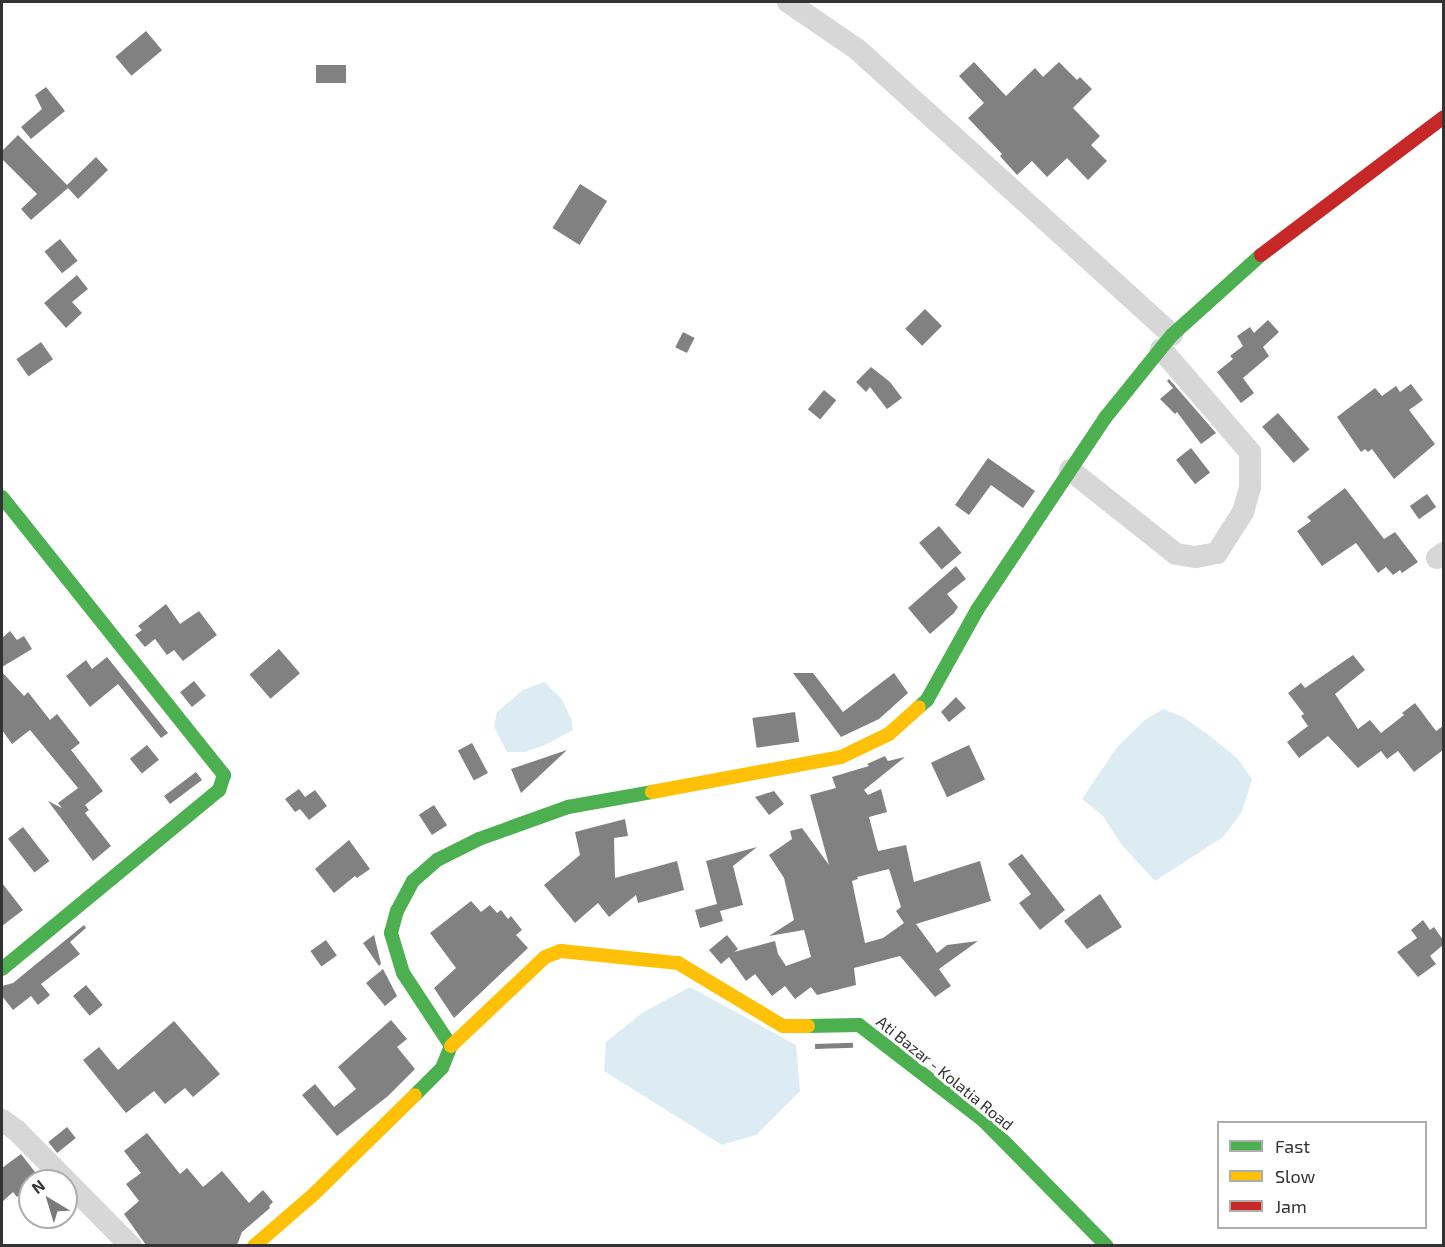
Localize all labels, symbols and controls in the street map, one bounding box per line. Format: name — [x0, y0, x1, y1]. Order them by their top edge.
street label: Ati Bazar - Kolatia Road — [873, 1012, 1017, 1134]
legend — [1217, 1121, 1427, 1229]
text: Fast — [1275, 1135, 1310, 1157]
text: Slow — [1275, 1165, 1315, 1187]
north arrow — [18, 1169, 78, 1229]
text: N — [27, 1175, 48, 1197]
text: Jam — [1275, 1195, 1307, 1217]

